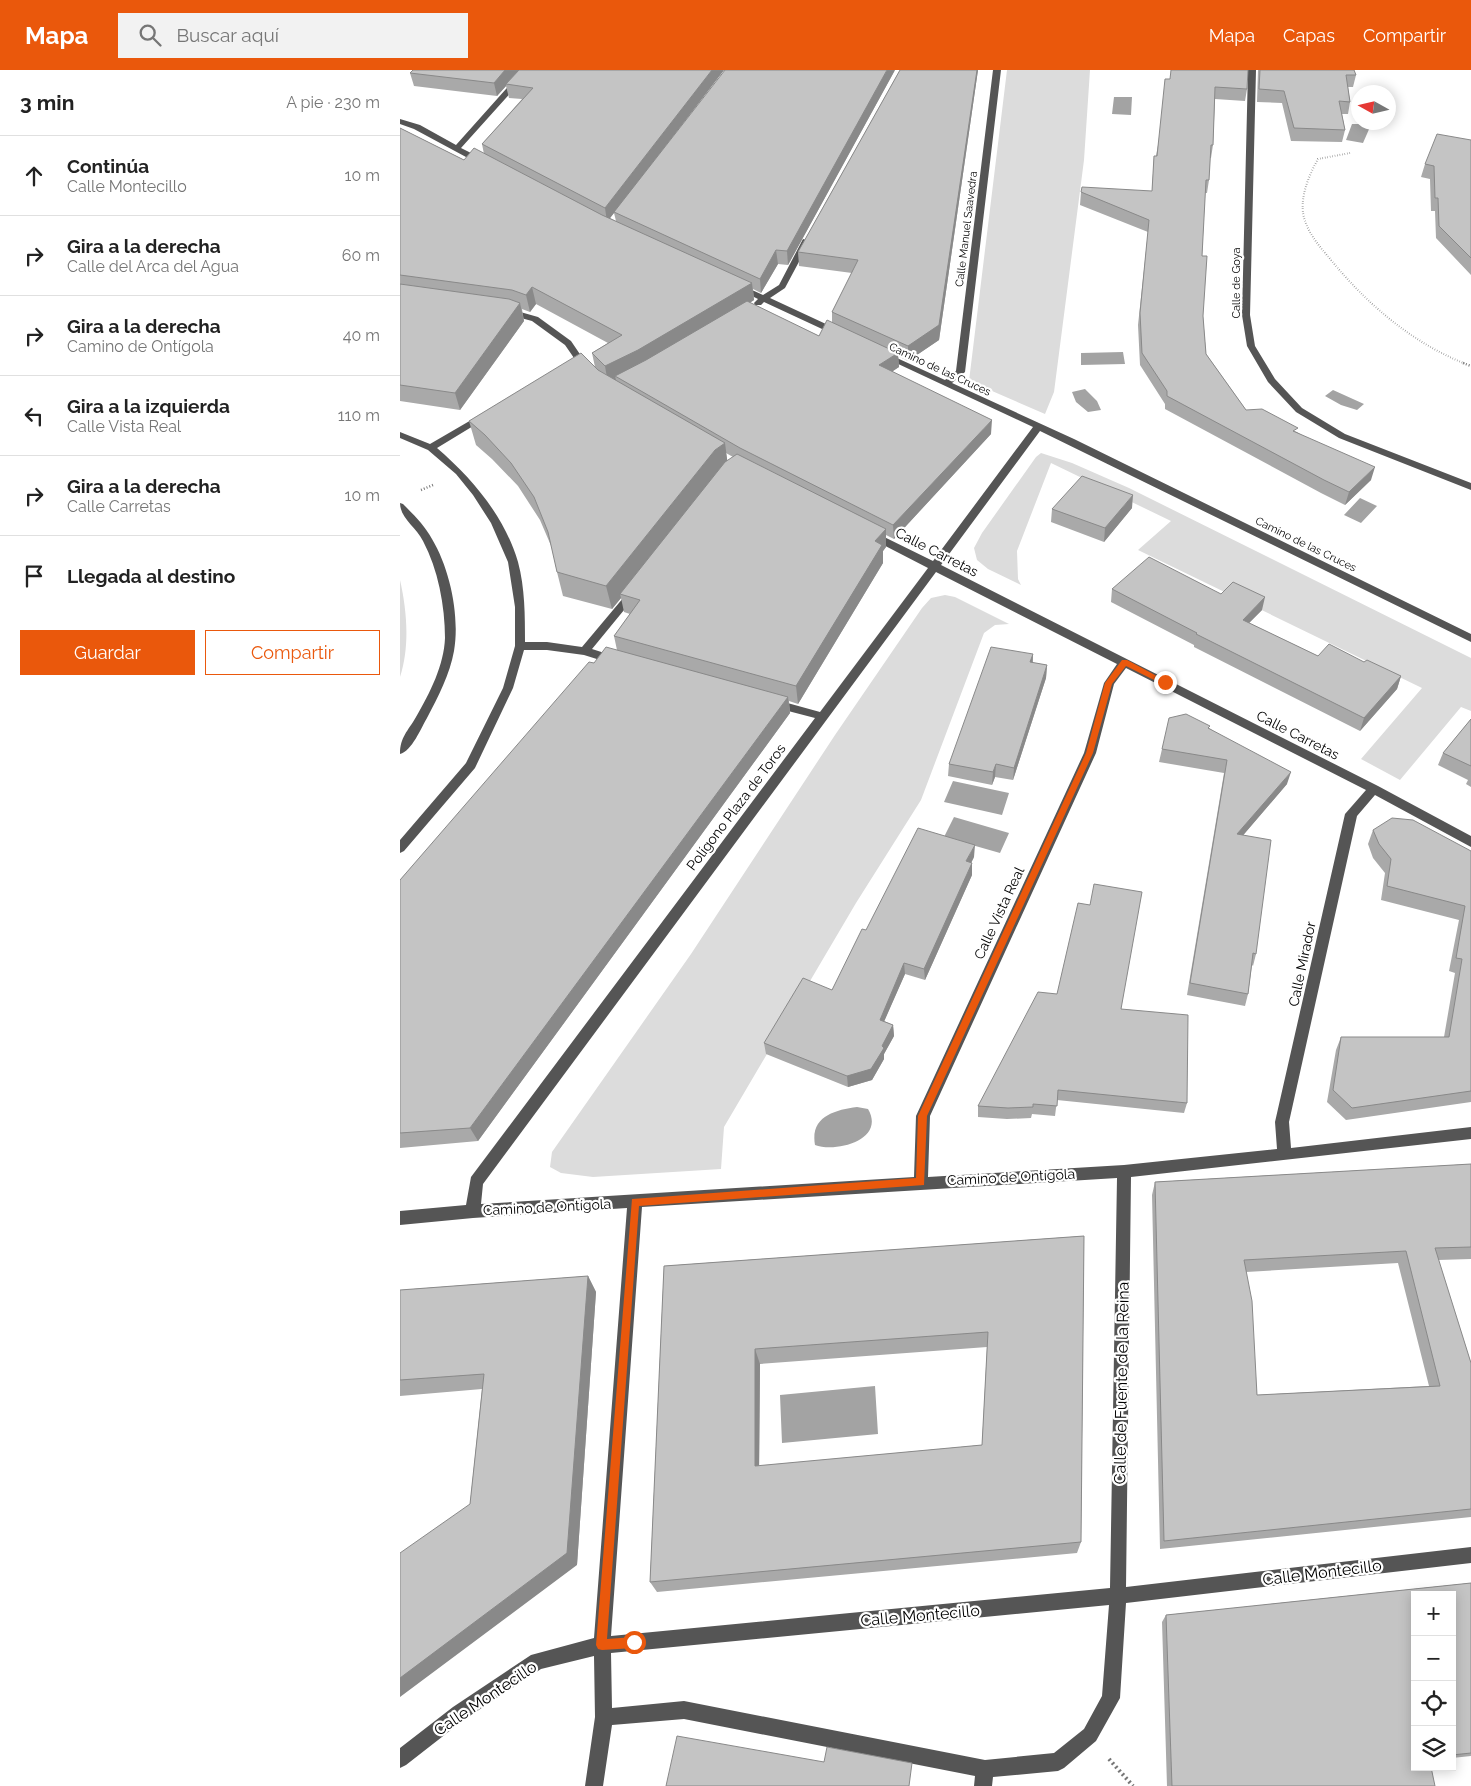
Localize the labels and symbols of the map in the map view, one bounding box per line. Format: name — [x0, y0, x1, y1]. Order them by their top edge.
north arrow — [1351, 85, 1396, 130]
street label: Calle Manuel Saavedra — [953, 170, 980, 288]
street label: Calle de Goya — [1230, 248, 1243, 318]
street label: Camino de las Cruces — [887, 340, 993, 399]
street label: Camino de las Cruces — [1253, 514, 1358, 575]
street label: Calle Carretas — [893, 524, 981, 580]
route end — [1154, 671, 1177, 694]
street label: Calle Carretas — [1254, 707, 1342, 763]
street label: Polígono Plaza de Toros — [683, 740, 789, 873]
street label: Calle Vista Real — [971, 864, 1027, 962]
street label: Calle Mirador — [1285, 920, 1319, 1008]
street label: Camino de Ontígola — [946, 1166, 1076, 1188]
street label: Camino de Ontígola — [482, 1196, 612, 1218]
street label: Calle de Fuente de la Reina — [1110, 1281, 1133, 1485]
street label: Calle Montecillo — [1262, 1556, 1383, 1589]
street label: Calle Montecillo — [860, 1601, 980, 1630]
route start — [623, 1631, 646, 1654]
street label: Calle Montecillo — [430, 1657, 540, 1740]

